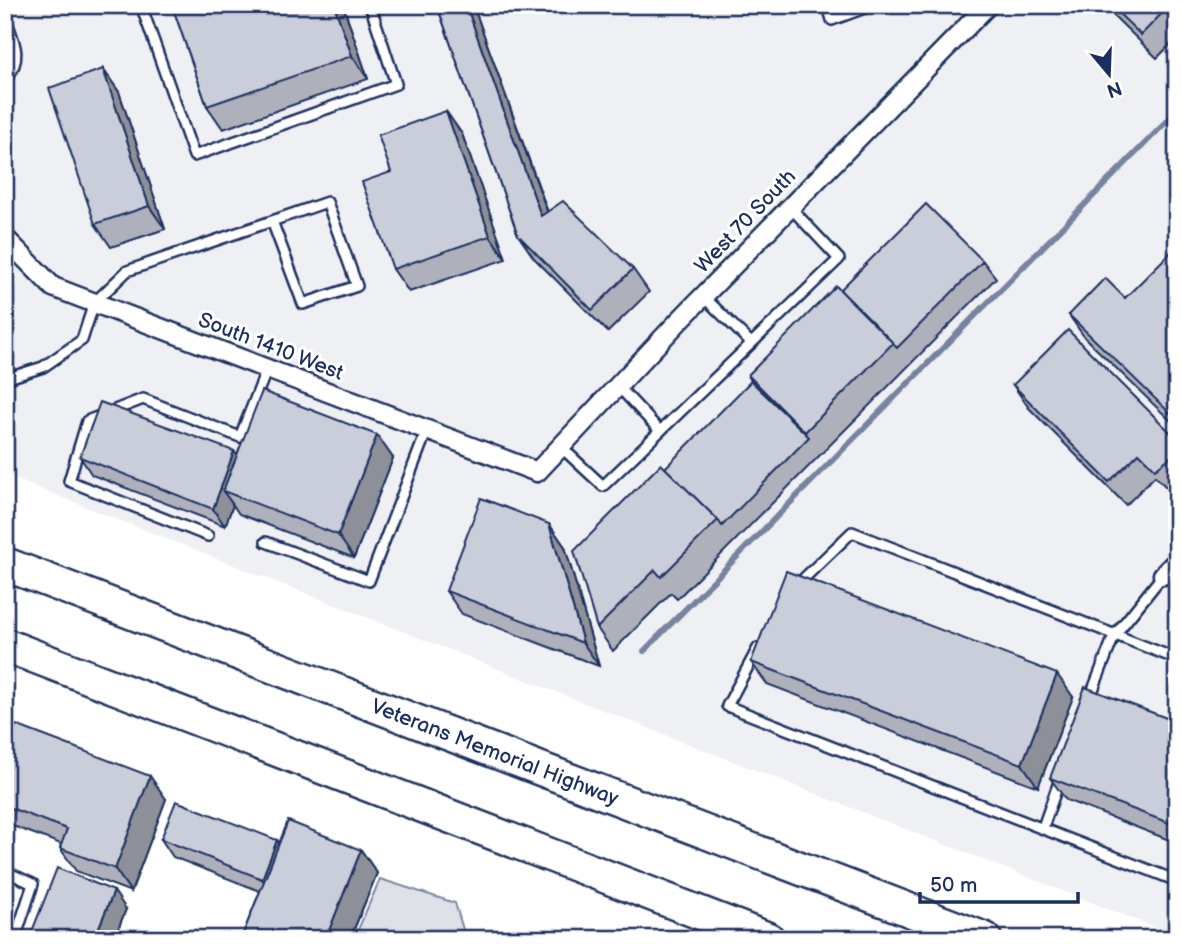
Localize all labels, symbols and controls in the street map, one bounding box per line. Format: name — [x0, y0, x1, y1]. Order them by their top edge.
north arrow — [1074, 38, 1144, 108]
text: N — [1104, 75, 1125, 102]
street label: West 70 South — [690, 164, 801, 278]
street label: South 1410 West — [195, 307, 347, 386]
street label: Veterans Memorial Highway — [368, 694, 622, 811]
scale bar — [920, 860, 1077, 904]
text: 50 m — [930, 873, 977, 898]

